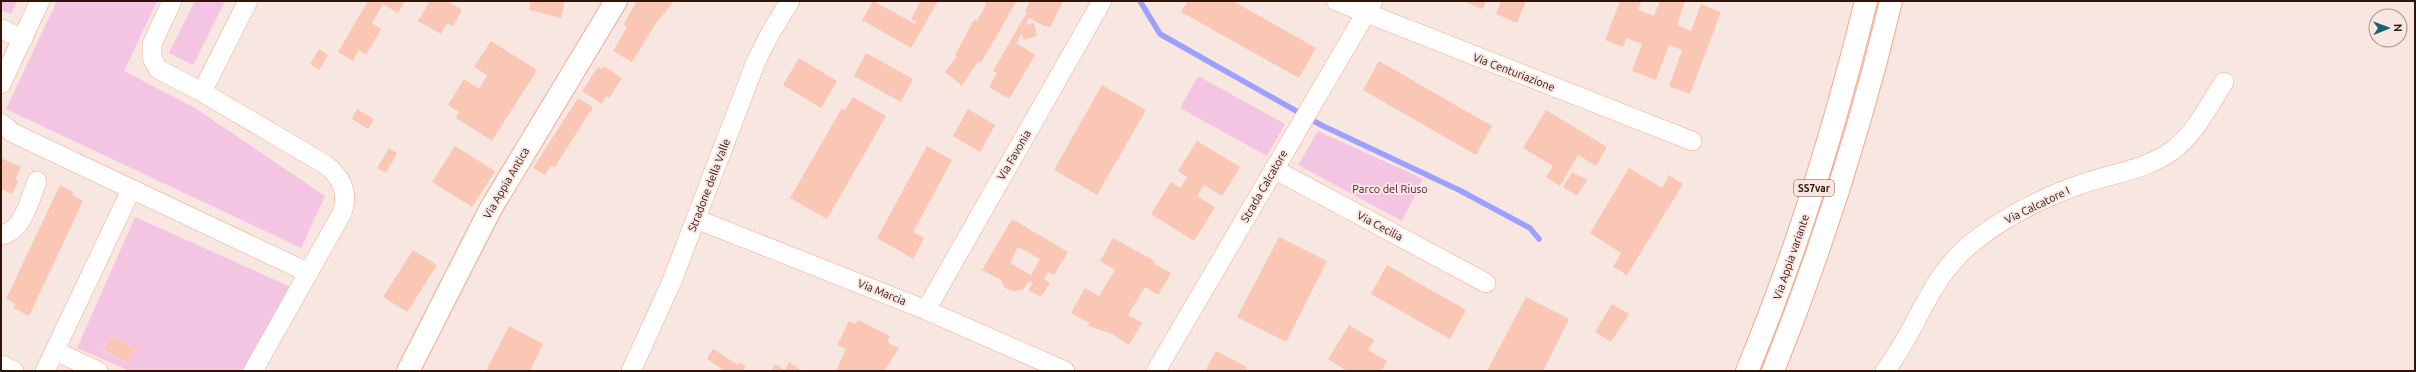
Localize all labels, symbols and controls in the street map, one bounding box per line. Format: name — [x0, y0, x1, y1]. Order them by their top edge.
north arrow — [2368, 8, 2408, 48]
text: N — [2392, 24, 2404, 32]
street label: Via Centuriazione — [1471, 51, 1557, 93]
street label: Via Favonia — [995, 128, 1033, 182]
street label: Stradone della Valle — [686, 137, 732, 233]
street label: Via Appia Antica — [481, 145, 531, 221]
street label: Strada Calcatore — [1238, 148, 1290, 224]
road number: SS7var — [1794, 180, 1834, 196]
park label: Parco del Riuso — [1352, 183, 1428, 195]
street label: Via Calcatore I — [2003, 184, 2071, 226]
street label: Via Cecilia — [1355, 209, 1405, 243]
street label: Via Appia variante — [1771, 213, 1811, 301]
street label: Via Marcia — [856, 277, 908, 307]

